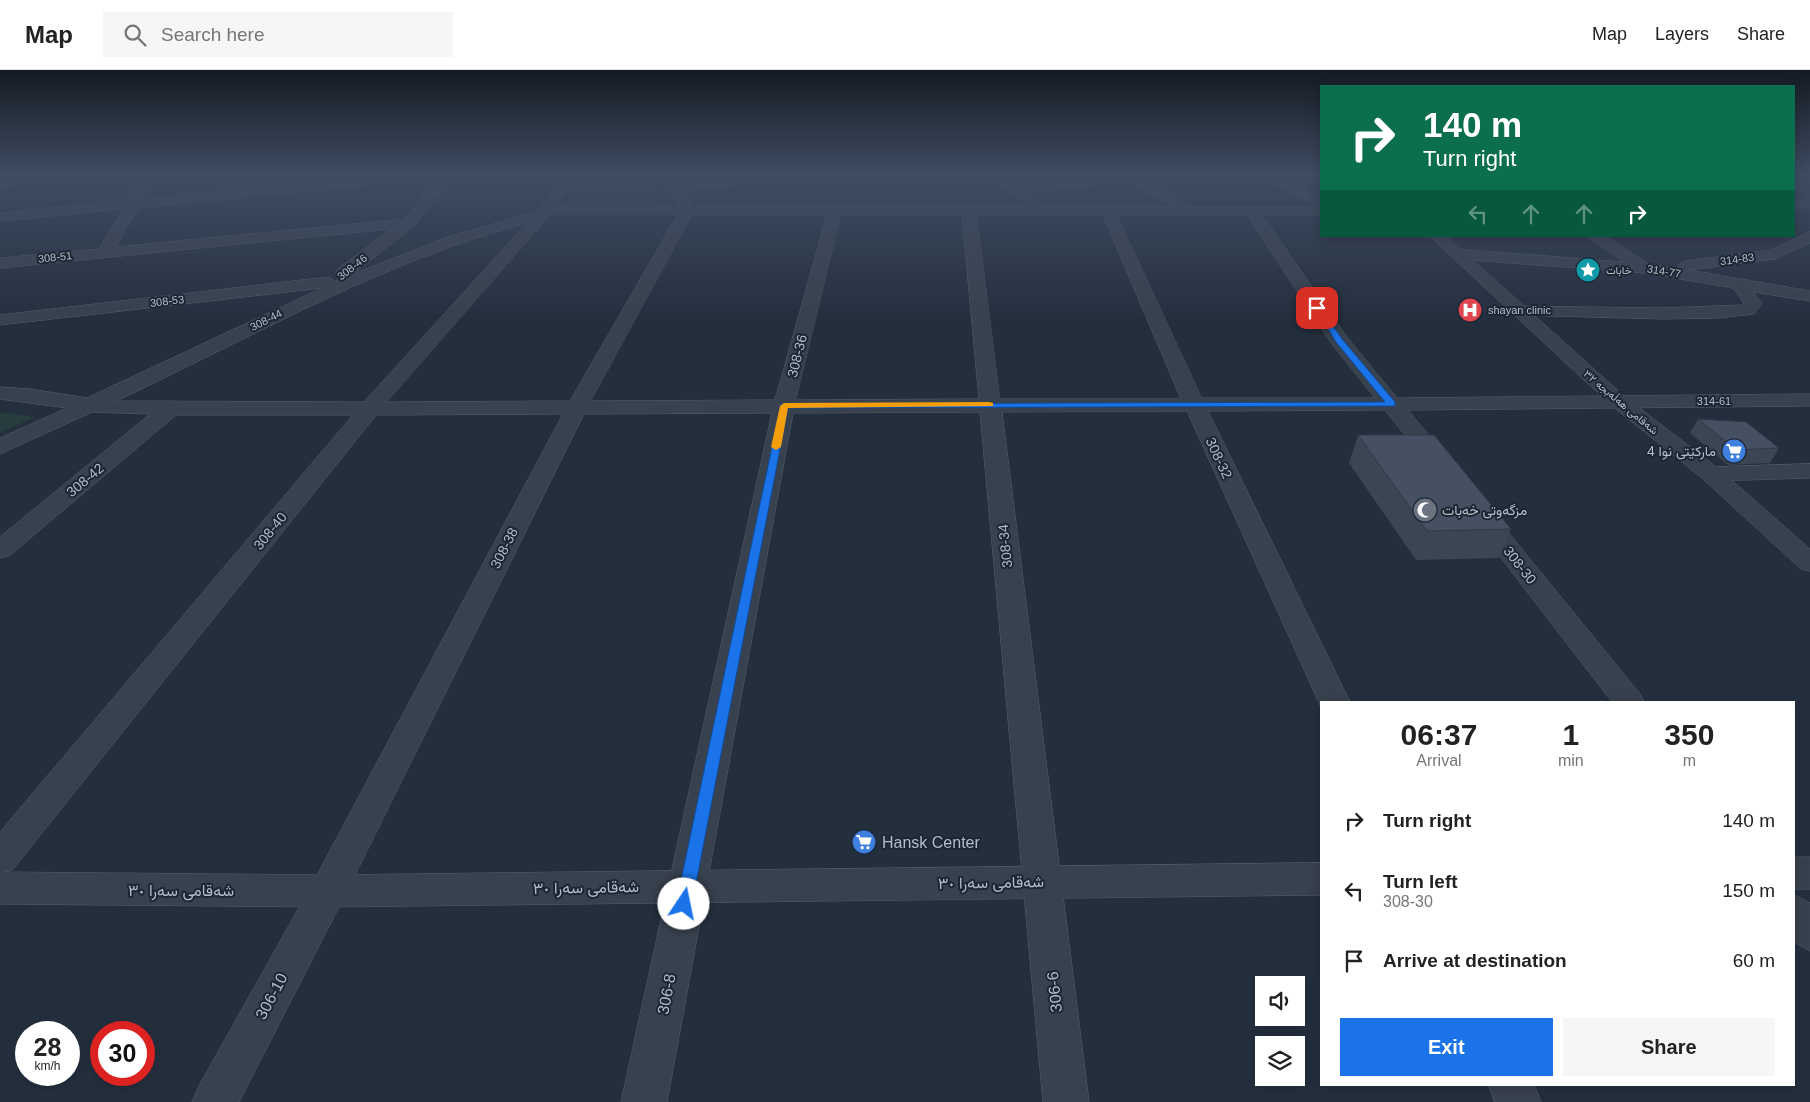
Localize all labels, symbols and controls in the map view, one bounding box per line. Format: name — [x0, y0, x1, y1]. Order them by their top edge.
search box — [103, 12, 453, 57]
text: Map — [25, 21, 73, 48]
icon: search — [121, 21, 149, 49]
text: Search here — [161, 24, 265, 45]
text: Map — [1592, 24, 1627, 44]
text: Layers — [1655, 24, 1709, 44]
text: Share — [1737, 24, 1785, 44]
icon: right — [1340, 105, 1405, 170]
text: 140 m — [1423, 105, 1522, 144]
text: Turn right — [1423, 146, 1516, 171]
icon: left — [1464, 200, 1492, 228]
icon: ahead — [1517, 200, 1545, 228]
icon: ahead — [1570, 200, 1598, 228]
icon: right — [1623, 200, 1651, 228]
street label: 308-51 — [37, 249, 73, 265]
street label: 314-83 — [1719, 251, 1755, 267]
street label: 308-46 — [335, 252, 369, 282]
place icon: خابات — [1575, 257, 1601, 283]
street label: 314-77 — [1646, 262, 1682, 280]
place label: خابات — [1606, 264, 1632, 277]
pin — [1296, 287, 1338, 329]
street label: 308-53 — [149, 293, 185, 309]
icon: arrive — [1303, 294, 1331, 322]
hospital icon: shayan clinic — [1457, 297, 1483, 323]
place label: shayan clinic — [1488, 304, 1551, 316]
street label: 308-44 — [248, 307, 284, 333]
street label: 308-36 — [784, 333, 810, 379]
street label: شەقامی هەڵەبجە ٣٢ — [1581, 367, 1661, 438]
street label: 314-61 — [1697, 395, 1731, 407]
street label: 308-32 — [1203, 435, 1236, 481]
supermarket icon: مارکێتی نوا 4 — [1721, 438, 1747, 464]
place label: مارکێتی نوا 4 — [1647, 443, 1716, 460]
street label: 308-42 — [63, 460, 107, 500]
mosque icon: مزگەوتی خەبات — [1412, 497, 1438, 523]
place label: مزگەوتی خەبات — [1442, 502, 1527, 519]
street label: 308-40 — [250, 509, 290, 553]
street label: 308-34 — [995, 523, 1015, 569]
street label: 308-38 — [487, 525, 521, 571]
street label: 308-30 — [1500, 543, 1540, 587]
text: 06:37 — [1401, 718, 1477, 751]
text: 1 — [1562, 718, 1579, 751]
text: 350 — [1664, 718, 1714, 751]
text: Arrival — [1416, 752, 1462, 769]
text: min — [1558, 752, 1584, 769]
text: m — [1683, 752, 1696, 769]
icon: right — [1340, 807, 1368, 835]
text: Turn right — [1383, 810, 1471, 831]
text: 140 m — [1722, 810, 1775, 831]
supermarket icon: Hansk Center — [851, 829, 877, 855]
place label: Hansk Center — [882, 834, 980, 851]
text: Turn left — [1383, 871, 1458, 892]
street label: شەقامی سەرا ٣٠ — [938, 873, 1044, 894]
position arrow — [657, 877, 709, 929]
icon: left — [1340, 877, 1368, 905]
street label: شەقامی سەرا ٣٠ — [533, 878, 639, 899]
text: 150 m — [1722, 880, 1775, 901]
street label: شەقامی سەرا ٣٠ — [128, 882, 234, 901]
text: 308-30 — [1383, 893, 1433, 910]
icon: arrive — [1340, 947, 1368, 975]
text: Arrive at destination — [1383, 950, 1567, 971]
text: 60 m — [1733, 950, 1775, 971]
street label: 306-10 — [252, 970, 291, 1022]
street label: 306-6 — [1044, 971, 1065, 1013]
street label: 306-8 — [654, 972, 679, 1016]
map controls — [1255, 976, 1305, 1086]
button: sound — [1255, 976, 1305, 1026]
button: Exit — [1340, 1018, 1553, 1076]
button: Share — [1563, 1018, 1775, 1076]
speed limit sign: 30 — [90, 1021, 155, 1086]
text: 28 — [34, 1033, 61, 1061]
button: layers — [1255, 1036, 1305, 1086]
text: km/h — [34, 1059, 61, 1073]

